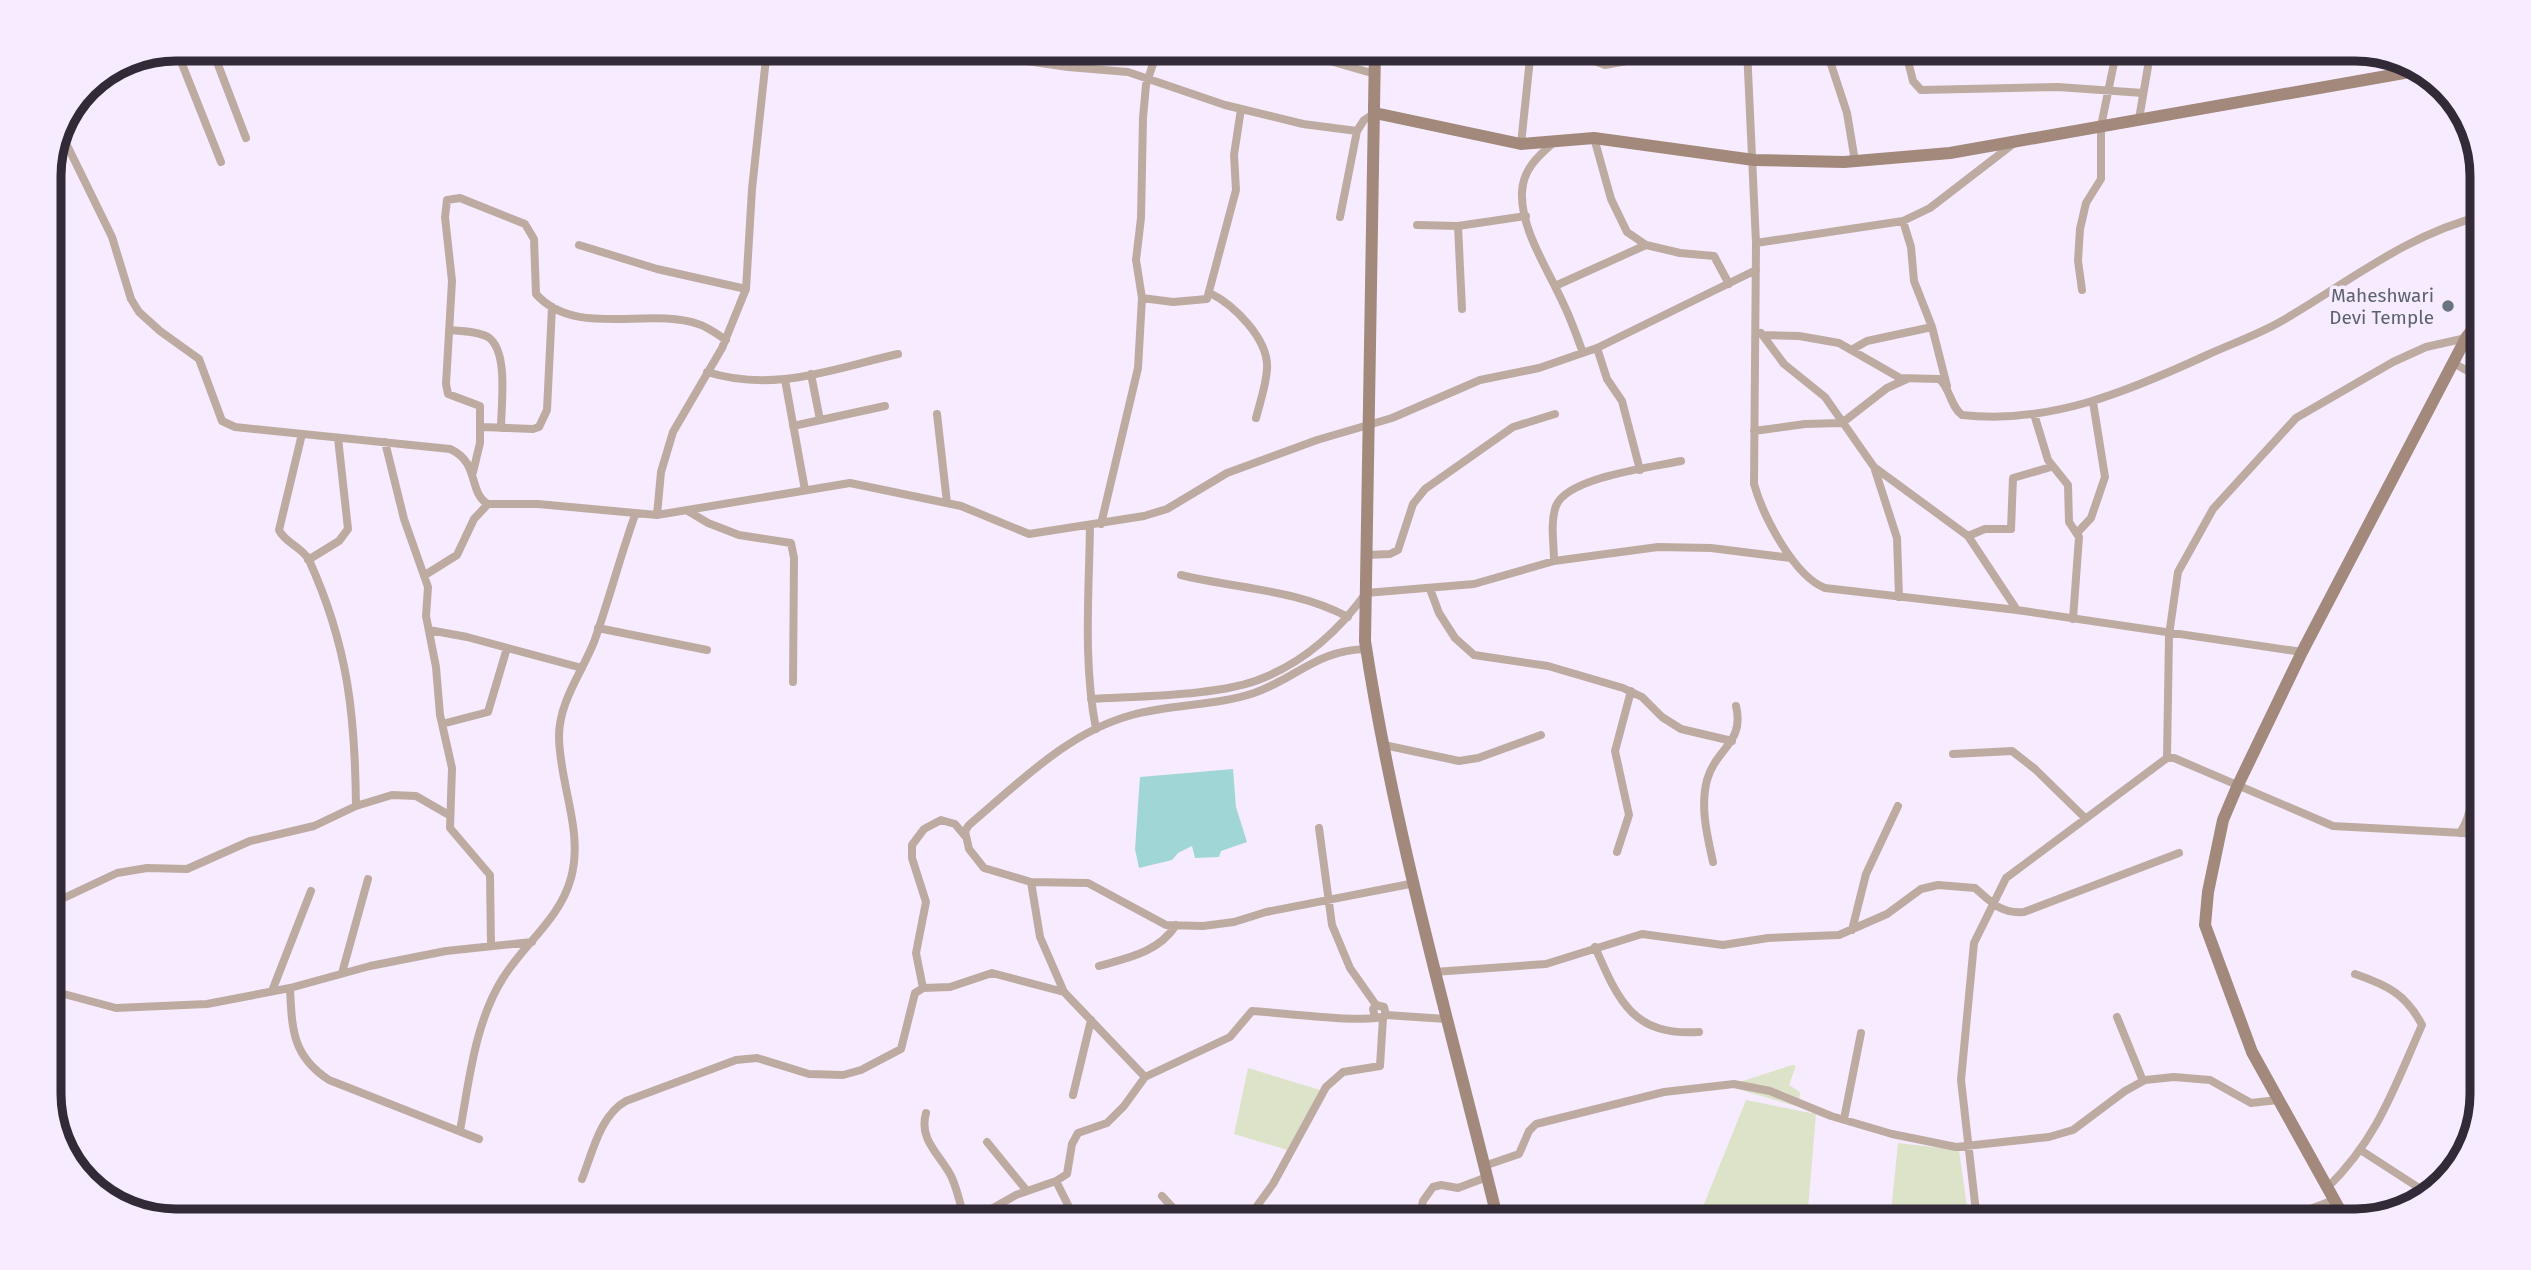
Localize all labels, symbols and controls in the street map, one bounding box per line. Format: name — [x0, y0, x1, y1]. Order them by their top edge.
place label: Maheshwari Devi Temple — [2329, 284, 2434, 329]
marker: Maheshwari Devi Temple — [2440, 298, 2456, 314]

